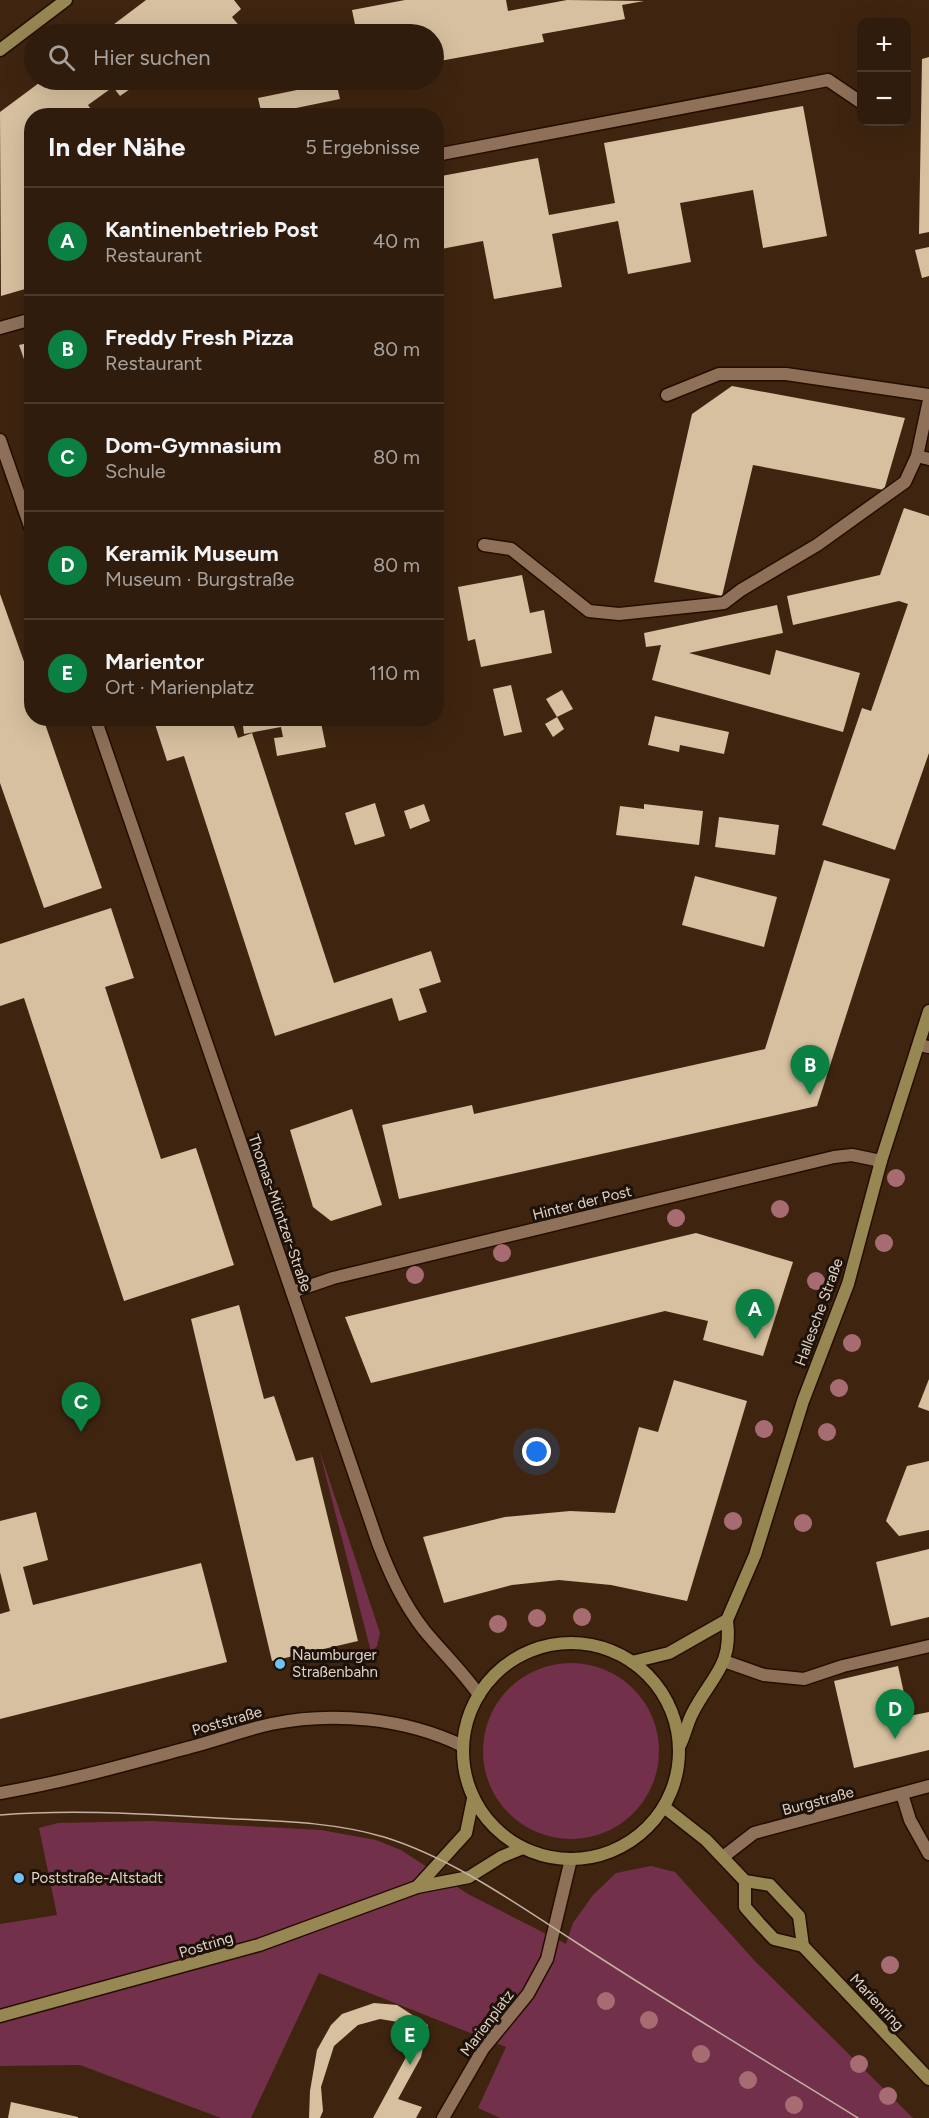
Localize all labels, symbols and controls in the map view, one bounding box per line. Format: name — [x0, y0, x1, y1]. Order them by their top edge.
map controls — [857, 18, 911, 126]
button: + — [857, 18, 911, 72]
search box — [24, 24, 444, 90]
icon: search — [45, 41, 78, 74]
text: Hier suchen — [93, 44, 211, 71]
button: − — [857, 72, 911, 126]
text: In der Nähe — [48, 131, 185, 163]
text: 5 Ergebnisse — [305, 135, 420, 159]
text: Kantinenbetrieb Post — [105, 216, 319, 243]
text: A — [60, 229, 75, 253]
text: 40 m — [373, 229, 420, 253]
text: Restaurant — [105, 243, 202, 267]
text: Freddy Fresh Pizza — [105, 324, 294, 351]
text: B — [61, 337, 74, 361]
text: 80 m — [373, 337, 420, 361]
text: Restaurant — [105, 351, 202, 375]
text: Dom-Gymnasium — [105, 432, 281, 459]
text: C — [60, 445, 75, 469]
text: 80 m — [373, 445, 420, 469]
text: Schule — [105, 459, 166, 483]
text: Keramik Museum — [105, 540, 279, 567]
text: D — [61, 553, 75, 577]
text: 80 m — [373, 553, 420, 577]
text: Museum · Burgstraße — [105, 567, 294, 591]
text: Marientor — [105, 648, 204, 675]
text: E — [62, 661, 73, 685]
text: 110 m — [369, 661, 420, 685]
text: Ort · Marienplatz — [105, 675, 254, 699]
pin: B — [790, 1046, 830, 1095]
street label: Thomas-Müntzer-Straße — [245, 1132, 315, 1294]
street label: Hinter der Post — [531, 1182, 634, 1224]
street label: Hallesche Straße — [791, 1256, 847, 1368]
pin: A — [736, 1290, 774, 1339]
pin: C — [62, 1382, 100, 1432]
your location — [522, 1437, 551, 1466]
place label: Naumburger Straßenbahn — [292, 1646, 378, 1681]
marker: Naumburger Straßenbahn — [273, 1657, 287, 1671]
pin: D — [876, 1690, 914, 1739]
street label: Poststraße — [190, 1702, 264, 1740]
street label: Burgstraße — [780, 1783, 856, 1819]
place label: Poststraße-Altstadt — [31, 1869, 163, 1887]
marker: Poststraße-Altstadt — [12, 1871, 26, 1885]
street label: Postring — [177, 1928, 235, 1962]
street label: Marienring — [846, 1970, 908, 2034]
street label: Marienplatz — [456, 1986, 518, 2060]
pin: E — [390, 2016, 430, 2065]

